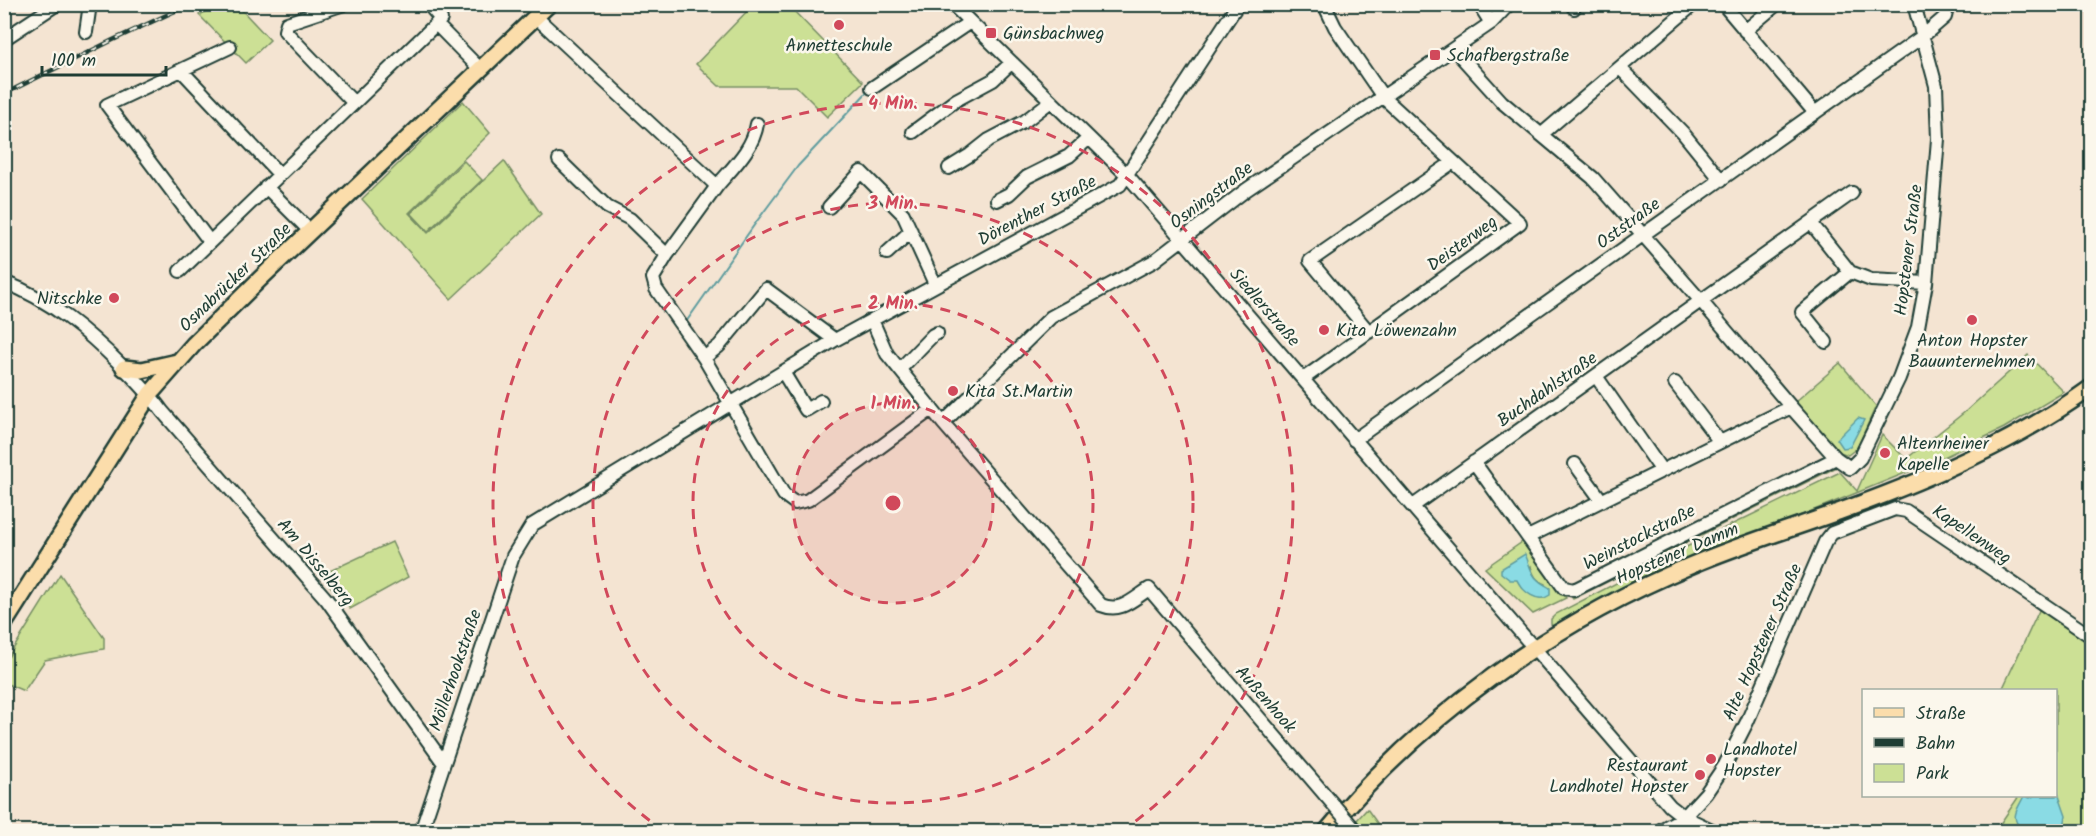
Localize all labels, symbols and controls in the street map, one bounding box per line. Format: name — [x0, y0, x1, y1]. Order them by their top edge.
marker: Annetteschule — [832, 18, 846, 32]
place label: Günsbachweg — [1003, 20, 1104, 49]
marker: Günsbachweg — [984, 26, 998, 40]
place label: Annetteschule — [786, 32, 892, 61]
scale bar — [42, 39, 166, 77]
place label: Schafbergstraße — [1447, 42, 1569, 71]
text: 100 m — [51, 47, 96, 76]
marker: Schafbergstraße — [1428, 48, 1442, 62]
text: 4 Min. — [868, 90, 918, 119]
street label: Osningstraße — [1164, 155, 1260, 237]
street label: Dörenther Straße — [973, 168, 1102, 255]
street label: Hopstener Straße — [1887, 183, 1932, 317]
text: 3 Min. — [867, 190, 918, 219]
street label: Oststraße — [1591, 191, 1667, 257]
street label: Deisterweg — [1421, 209, 1504, 280]
street label: Osnabrücker Straße — [173, 216, 299, 340]
street label: Siedlerstraße — [1221, 262, 1307, 354]
place label: Nitschke — [37, 285, 102, 314]
text: 2 Min. — [868, 290, 918, 319]
marker: Nitschke — [107, 291, 121, 305]
marker: Anton Hopster Bauunternehmen — [1965, 313, 1979, 327]
place label: Kita Löwenzahn — [1336, 317, 1457, 346]
marker: Kita Löwenzahn — [1317, 323, 1331, 337]
place label: Anton Hopster Bauunternehmen — [1908, 327, 2036, 377]
street label: Buchdahlstraße — [1492, 345, 1604, 436]
place label: Kita St.Martin — [965, 378, 1073, 407]
marker: Kita St.Martin — [946, 384, 960, 398]
text: 1 Min. — [871, 390, 915, 419]
place label: Altenrheiner Kapelle — [1897, 430, 1990, 480]
marker: Altenrheiner Kapelle — [1878, 446, 1892, 460]
centre of rings — [883, 493, 903, 513]
street label: Weinstockstraße — [1578, 498, 1701, 579]
street label: Kapellenweg — [1925, 498, 2017, 573]
street label: Am Disselberg — [269, 512, 361, 614]
street label: Hopstener Damm — [1612, 515, 1744, 593]
street label: Alte Hopstener Straße — [1716, 559, 1811, 726]
street label: Möllerhookstraße — [422, 606, 491, 735]
street label: Außenhook — [1227, 659, 1303, 741]
legend — [1862, 689, 2057, 797]
text: Straße — [1916, 700, 1966, 729]
text: Bahn — [1916, 730, 1955, 759]
place label: Landhotel Hopster — [1723, 736, 1798, 786]
place label: Restaurant Landhotel Hopster — [1549, 752, 1689, 802]
marker: Landhotel Hopster — [1704, 752, 1718, 766]
text: Park — [1916, 760, 1949, 789]
marker: Restaurant Landhotel Hopster — [1693, 768, 1707, 782]

